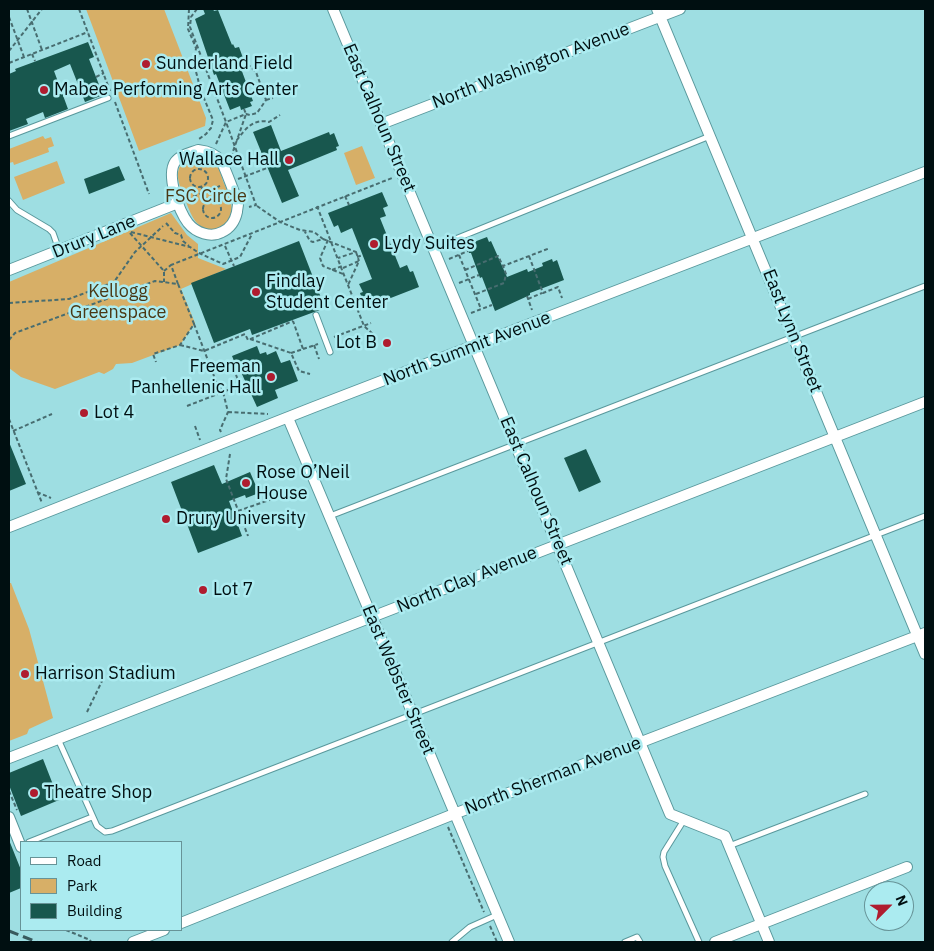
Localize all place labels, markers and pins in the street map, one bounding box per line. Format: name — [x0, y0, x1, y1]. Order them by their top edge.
place label: Sunderland Field — [156, 53, 293, 75]
marker: Sunderland Field — [140, 58, 152, 70]
place label: Mabee Performing Arts Center — [54, 79, 298, 101]
marker: Mabee Performing Arts Center — [38, 84, 50, 96]
place label: Wallace Hall — [179, 149, 279, 171]
marker: Wallace Hall — [283, 154, 295, 166]
place label: Lydy Suites — [384, 233, 475, 255]
marker: Lydy Suites — [368, 238, 380, 250]
place label: Findlay Student Center — [266, 271, 388, 314]
marker: Findlay Student Center — [250, 286, 262, 298]
place label: Lot B — [336, 332, 377, 354]
marker: Lot B — [381, 337, 393, 349]
place label: Freeman Panhellenic Hall — [131, 356, 261, 398]
marker: Freeman Panhellenic Hall — [265, 371, 277, 383]
place label: Lot 4 — [94, 402, 134, 424]
marker: Lot 4 — [78, 407, 90, 419]
place label: Rose O’Neil House — [256, 462, 350, 504]
marker: Rose O’Neil House — [240, 477, 252, 489]
place label: Drury University — [176, 508, 306, 530]
marker: Drury University — [160, 513, 172, 525]
place label: Lot 7 — [213, 579, 253, 601]
marker: Lot 7 — [197, 584, 209, 596]
place label: Harrison Stadium — [35, 663, 176, 685]
marker: Harrison Stadium — [19, 668, 31, 680]
place label: Theatre Shop — [44, 782, 152, 804]
marker: Theatre Shop — [28, 787, 40, 799]

